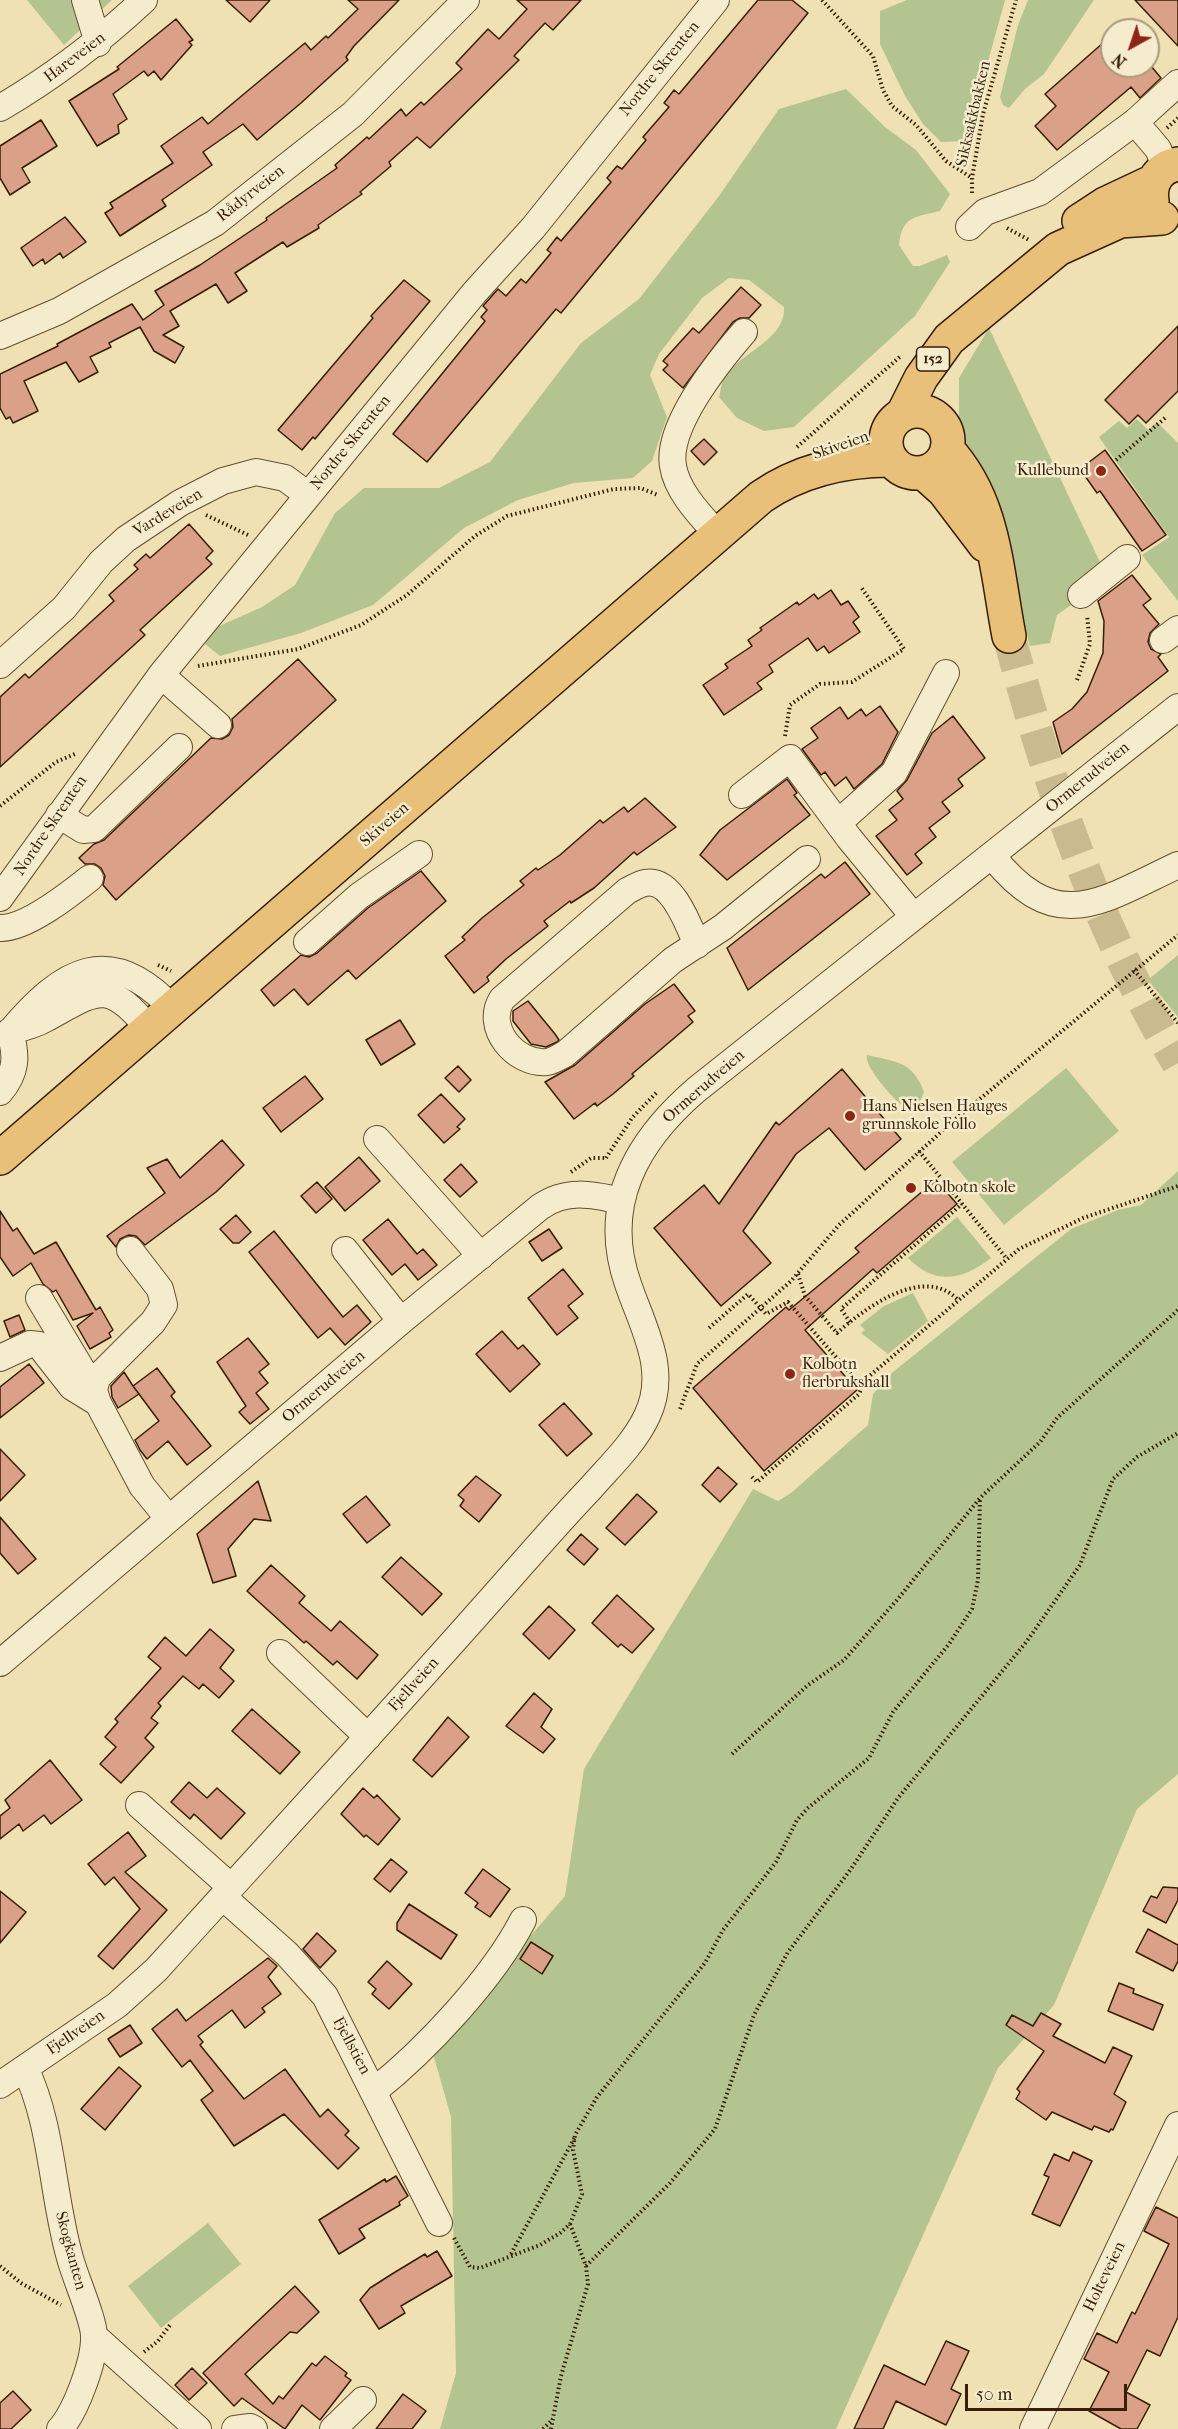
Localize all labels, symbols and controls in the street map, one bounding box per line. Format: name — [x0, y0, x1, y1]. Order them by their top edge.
street label: Nordre Skrenten — [616, 18, 704, 120]
north arrow — [1100, 18, 1160, 78]
street label: Hareveien — [40, 29, 110, 87]
text: N — [1109, 49, 1130, 72]
street label: Sikksakkbakken — [952, 59, 996, 169]
street label: Rådyrveien — [213, 162, 289, 226]
road number: 152 — [916, 347, 950, 371]
street label: Nordre Skrenten — [307, 392, 395, 494]
street label: Skiveien — [810, 427, 872, 465]
place label: Kullebund — [1017, 461, 1089, 481]
marker: Kullebund — [1094, 464, 1108, 478]
street label: Vardeveien — [130, 485, 206, 541]
street label: Ormerudveien — [1042, 738, 1134, 818]
street label: Nordre Skrenten — [10, 772, 92, 880]
street label: Skiveien — [357, 799, 413, 851]
street label: Ormerudveien — [659, 1046, 749, 1128]
place label: Hans Nielsen Hauges grunnskole Follo — [862, 1097, 1007, 1135]
marker: Hans Nielsen Hauges grunnskole Follo — [843, 1109, 857, 1123]
place label: Kolbotn skole — [923, 1178, 1016, 1198]
marker: Kolbotn skole — [904, 1181, 918, 1195]
street label: Ormerudveien — [279, 1347, 369, 1427]
place label: Kolbotn flerbrukshall — [802, 1355, 889, 1393]
marker: Kolbotn flerbrukshall — [783, 1367, 797, 1381]
street label: Fjellveien — [385, 1654, 443, 1716]
street label: Fjellveien — [43, 2006, 109, 2060]
street label: Fjellstien — [328, 2014, 374, 2078]
street label: Skogkanten — [50, 2210, 90, 2292]
street label: Holteveien — [1080, 2239, 1130, 2315]
scale bar — [968, 2372, 1130, 2410]
text: 50 m — [976, 2384, 1012, 2405]

